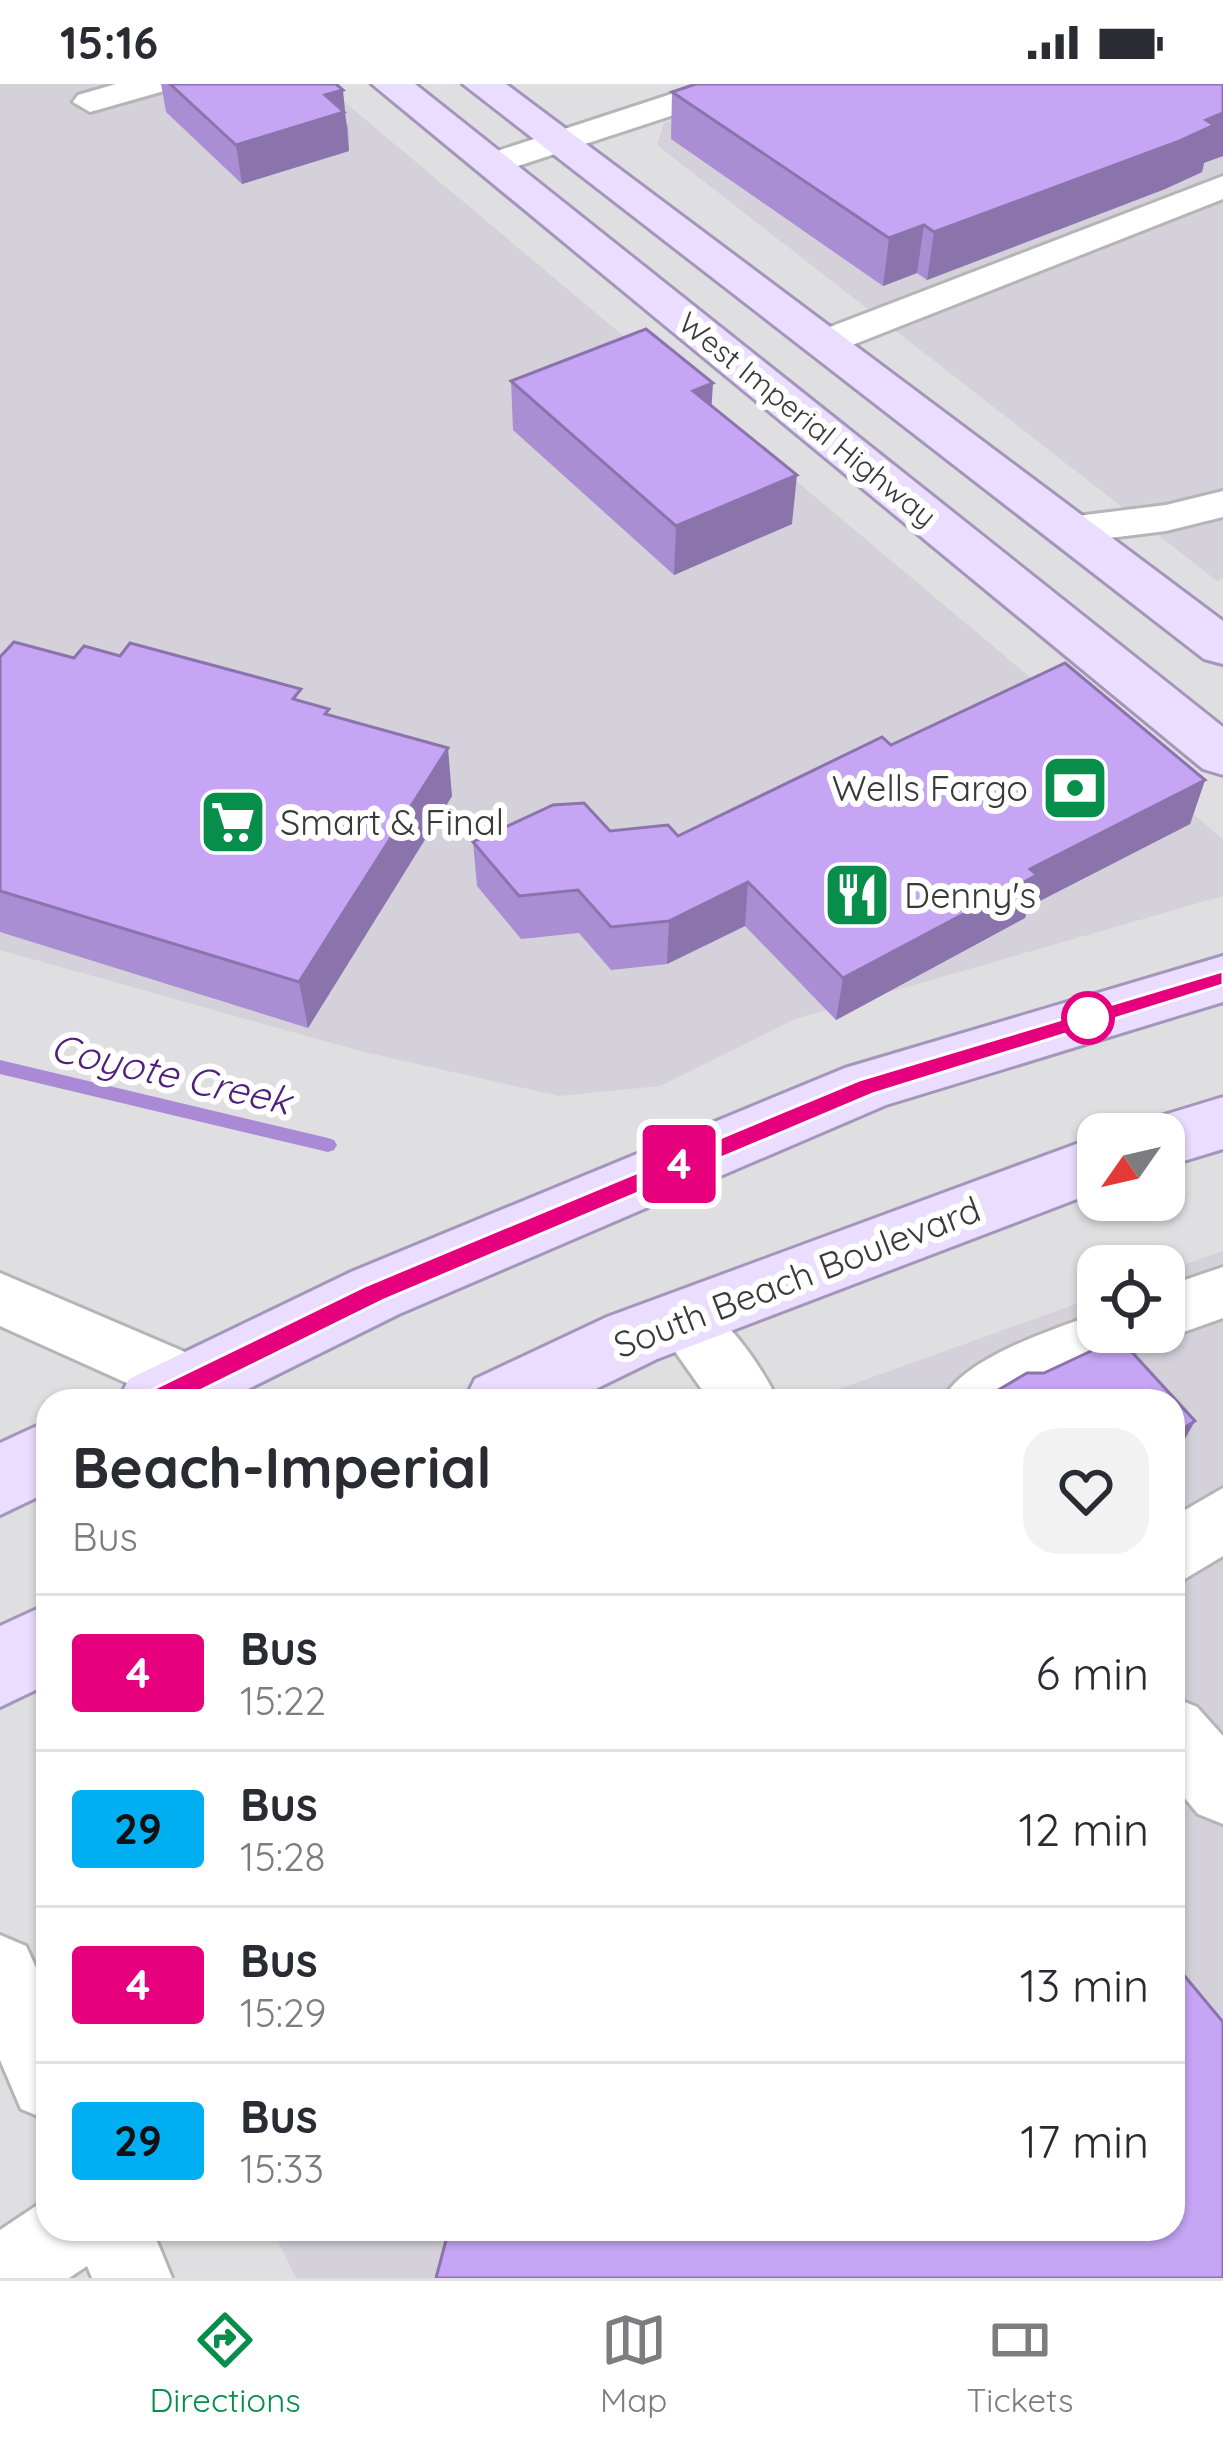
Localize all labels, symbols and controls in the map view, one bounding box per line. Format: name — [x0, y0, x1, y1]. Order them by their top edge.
text: 15:16 — [60, 14, 158, 70]
street label: West Imperial Highway — [671, 304, 944, 535]
bank icon: Wells Fargo — [1040, 753, 1110, 823]
place label: Wells Fargo — [832, 765, 1028, 810]
supermarket icon: Smart & Final — [198, 787, 268, 857]
place label: Smart & Final — [280, 799, 504, 844]
restaurant icon: Denny's — [822, 860, 892, 930]
place label: Denny's — [904, 872, 1036, 917]
unlabelled marker — [1063, 993, 1113, 1043]
water label: Coyote Creek — [46, 1022, 299, 1126]
north arrow — [1077, 1113, 1185, 1221]
map controls — [1077, 1113, 1185, 1353]
line badge: 4 — [640, 1125, 718, 1203]
text: 4 — [667, 1137, 691, 1190]
street label: South Beach Boulevard — [607, 1186, 986, 1367]
button: locate — [1077, 1245, 1185, 1353]
button: heart — [1023, 1428, 1149, 1554]
text: Beach-Imperial — [72, 1431, 492, 1502]
text: Bus — [72, 1512, 138, 1561]
text: Bus — [240, 1620, 318, 1676]
text: 6 min — [1036, 1645, 1149, 1701]
text: 4 — [126, 1646, 150, 1699]
text: 15:22 — [240, 1676, 326, 1725]
text: Bus — [240, 1776, 318, 1832]
text: 12 min — [1018, 1801, 1149, 1857]
text: 29 — [114, 1802, 162, 1855]
text: 15:28 — [240, 1832, 326, 1881]
text: Bus — [240, 1932, 318, 1988]
text: 13 min — [1020, 1957, 1149, 2013]
text: 4 — [126, 1958, 150, 2011]
text: 15:29 — [240, 1988, 326, 2037]
text: Bus — [240, 2088, 318, 2144]
text: 17 min — [1020, 2113, 1149, 2169]
text: 29 — [114, 2114, 162, 2167]
text: 15:33 — [240, 2144, 324, 2193]
tab: Directions — [150, 2307, 301, 2420]
tab: Map — [600, 2307, 667, 2420]
tab: Tickets — [966, 2307, 1073, 2420]

